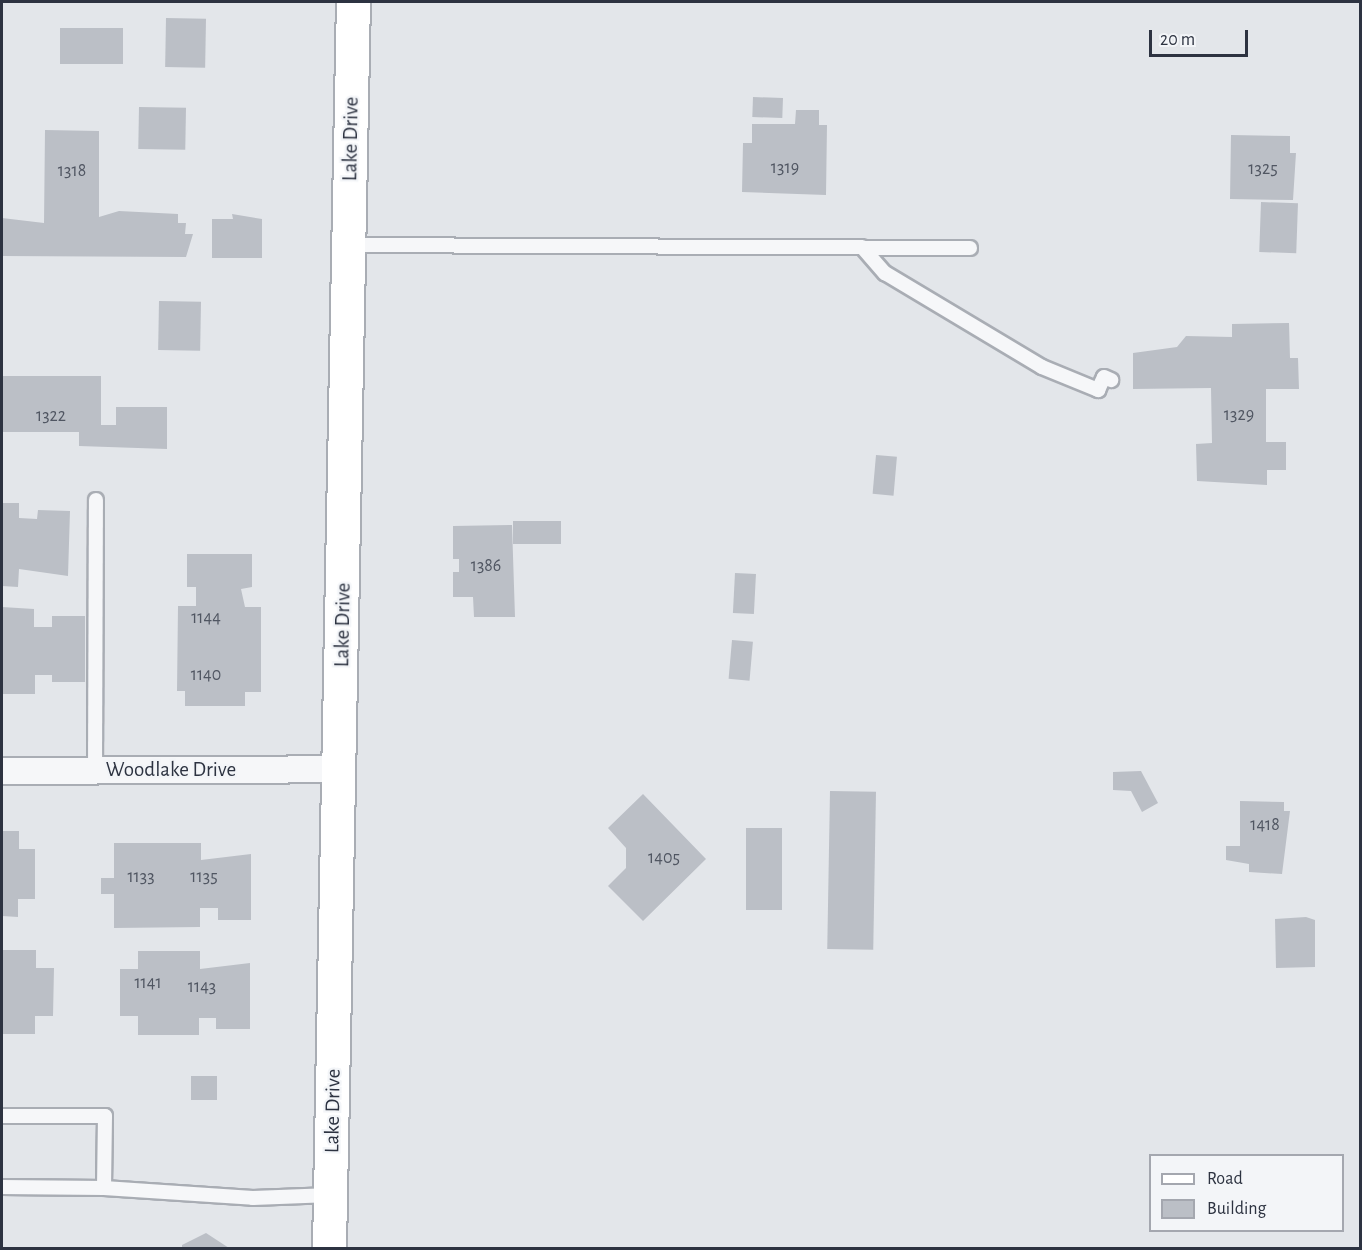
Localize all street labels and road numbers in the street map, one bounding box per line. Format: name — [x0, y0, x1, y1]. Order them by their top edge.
street label: Lake Drive — [338, 97, 364, 181]
street label: Lake Drive — [330, 583, 356, 667]
street label: Woodlake Drive — [106, 757, 236, 783]
street label: Lake Drive — [320, 1069, 346, 1153]

